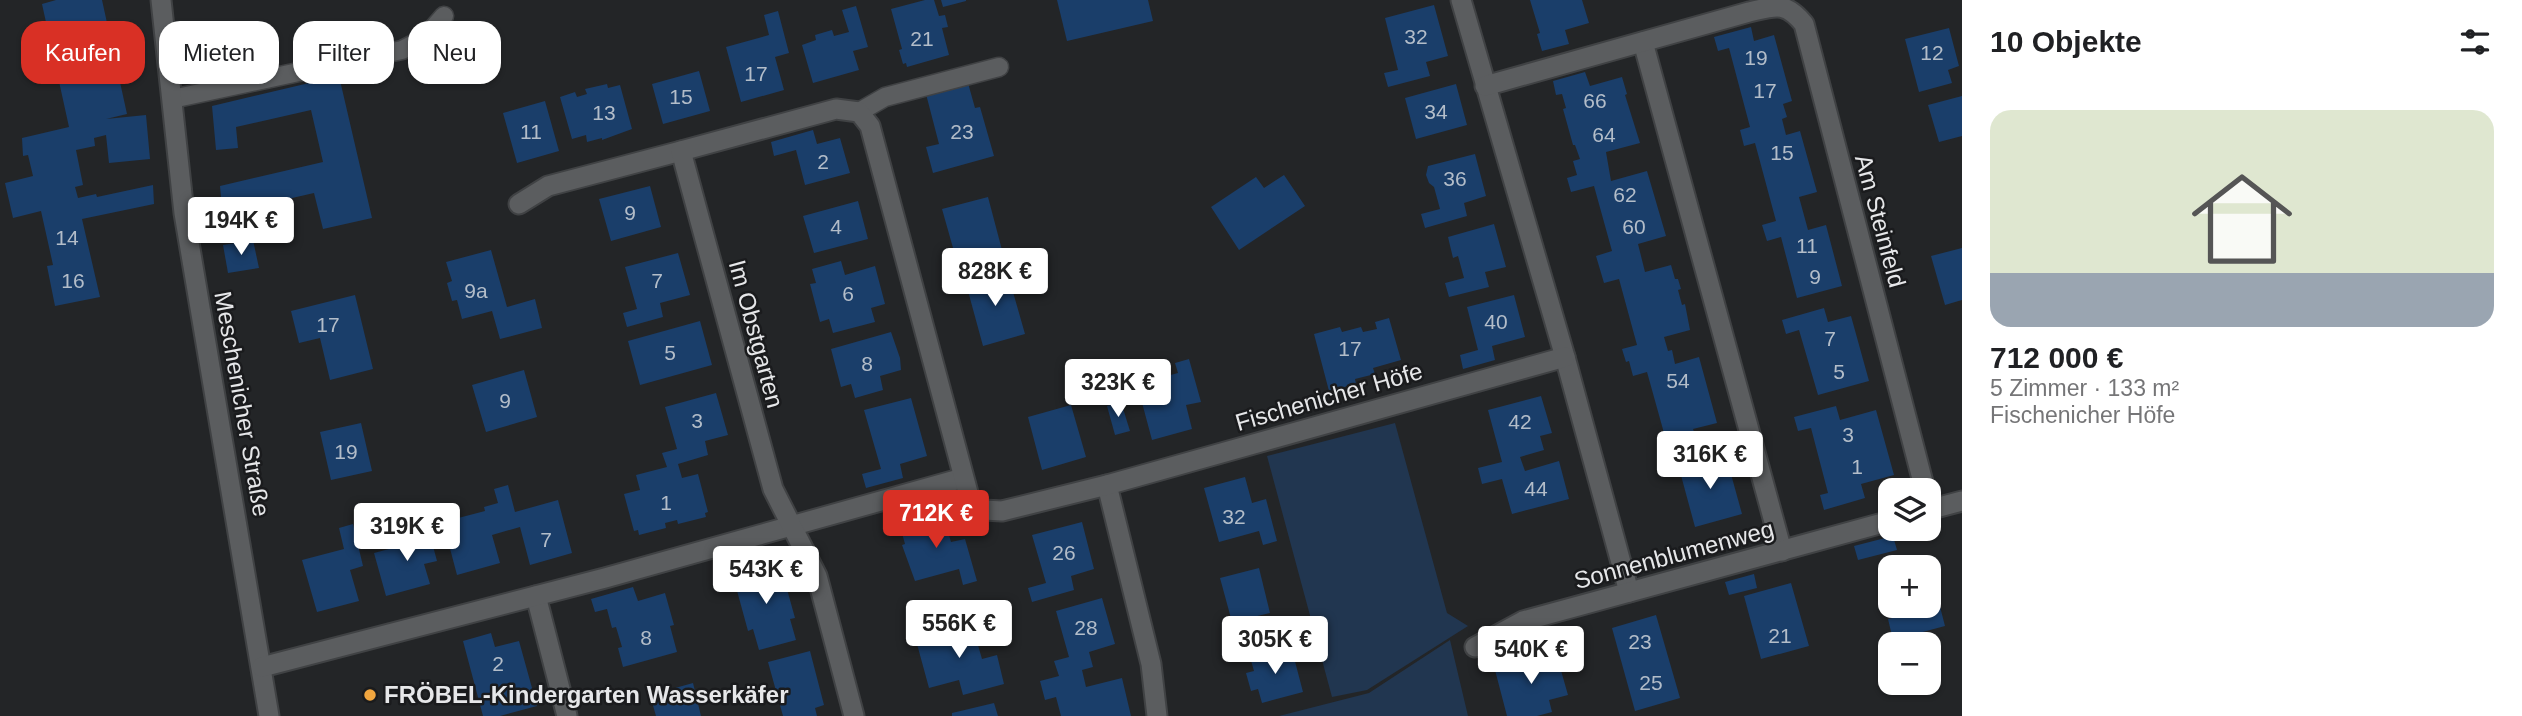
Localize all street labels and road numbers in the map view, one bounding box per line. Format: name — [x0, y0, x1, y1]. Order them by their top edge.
street label: Am Steinfeld — [1850, 152, 1911, 290]
street label: Im Obstgarten — [724, 257, 789, 411]
street label: Meschenicher Straße — [209, 289, 276, 519]
street label: Fischenicher Höfe — [1232, 357, 1426, 436]
street label: Sonnenblumenweg — [1571, 515, 1777, 594]

